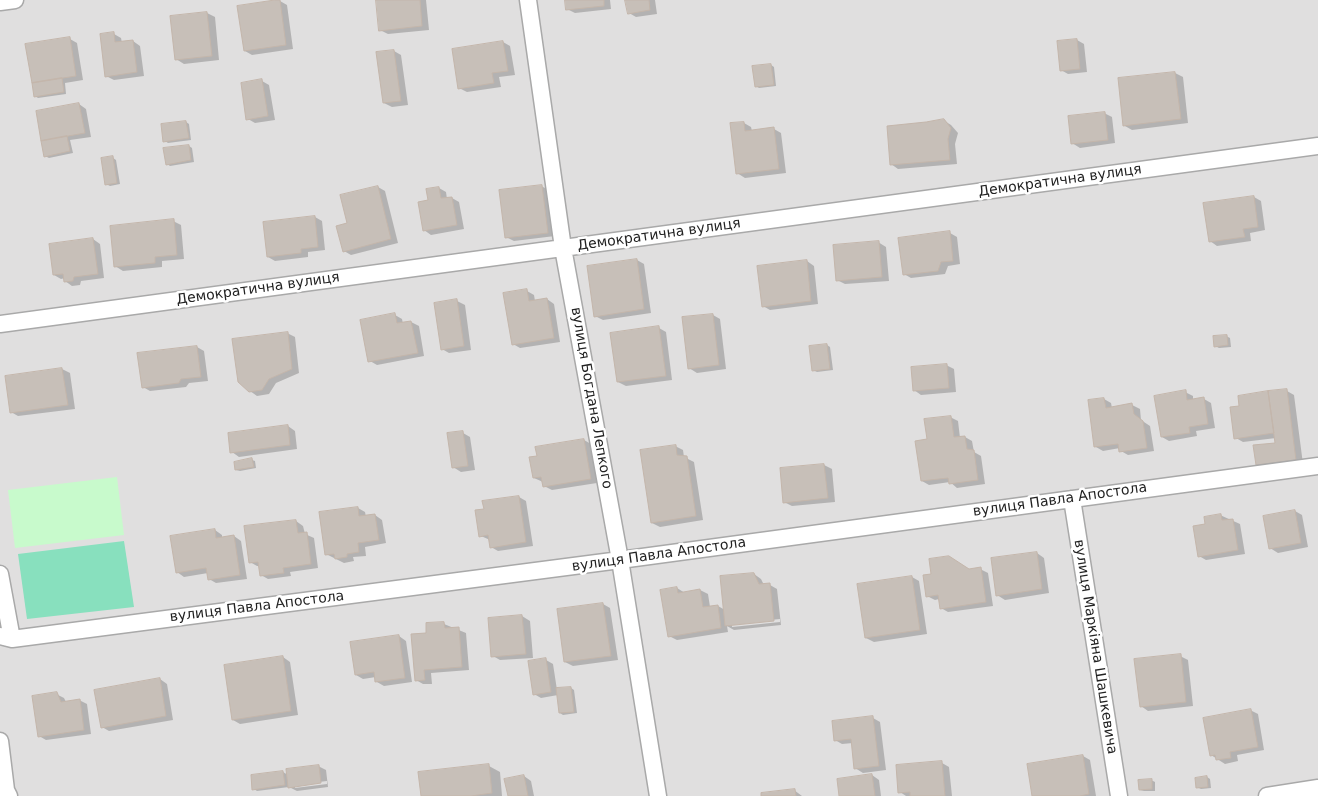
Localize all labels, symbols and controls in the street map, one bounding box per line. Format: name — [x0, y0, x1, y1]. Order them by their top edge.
street label: Демократична вулиця — [977, 161, 1143, 201]
street label: Демократична вулиця — [576, 215, 742, 255]
street label: Демократична вулиця — [175, 269, 341, 309]
street label: вулиця Богдана Лепкого — [567, 306, 615, 490]
street label: вулиця Павла Апостола — [972, 479, 1148, 521]
street label: вулиця Павла Апостола — [571, 534, 747, 576]
street label: вулиця Маркіяна Шашкевича — [1070, 538, 1120, 756]
street label: вулиця Павла Апостола — [169, 588, 345, 626]

